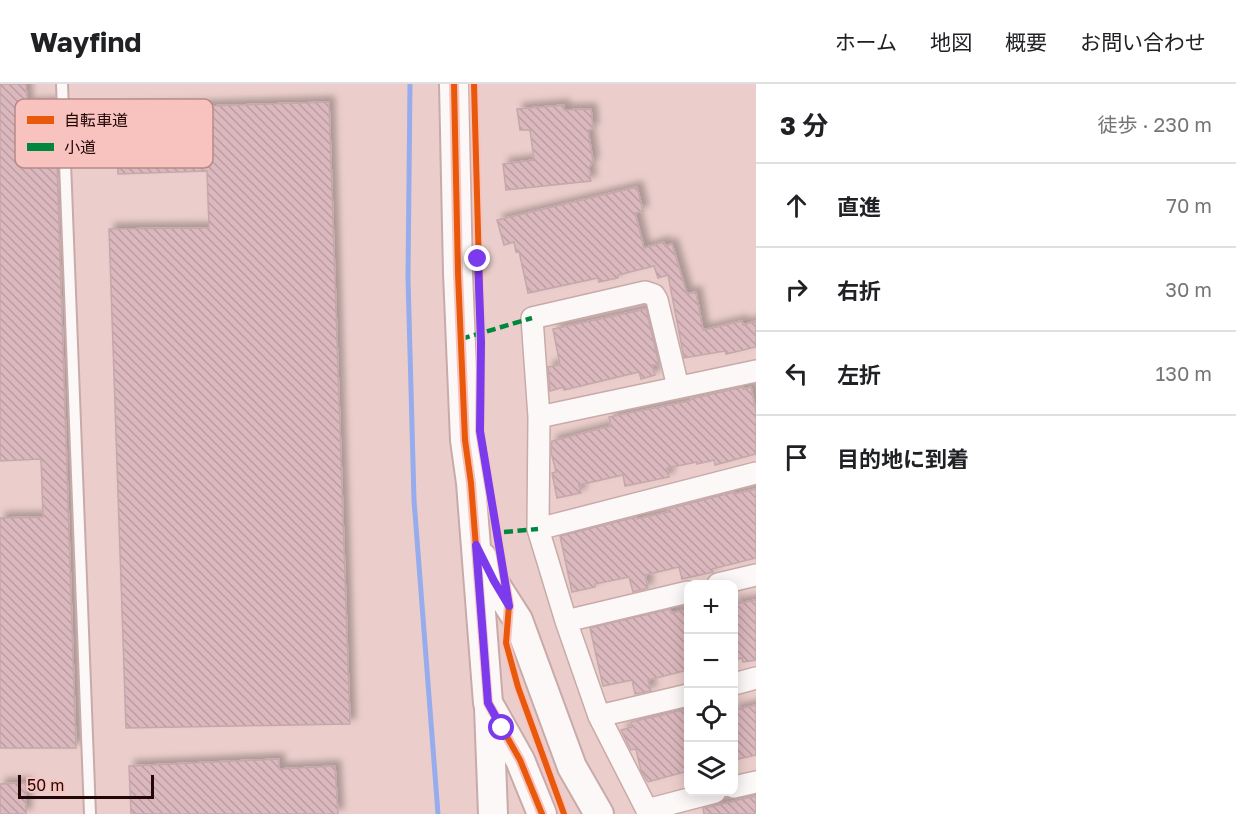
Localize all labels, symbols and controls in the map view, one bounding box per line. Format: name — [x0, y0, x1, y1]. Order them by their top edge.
text: Wayfind — [30, 25, 142, 58]
text: ホーム — [835, 29, 897, 55]
text: 地図 — [930, 29, 972, 55]
text: 概要 — [1005, 29, 1047, 55]
text: お問い合わせ — [1080, 29, 1206, 55]
legend — [15, 99, 213, 168]
text: 自転車道 — [64, 110, 128, 130]
text: 3 分 — [780, 110, 828, 141]
text: 徒歩 · 230 m — [1098, 112, 1212, 136]
text: 小道 — [64, 137, 96, 157]
icon: ahead — [780, 189, 813, 222]
text: 直進 — [837, 193, 881, 220]
text: 70 m — [1166, 193, 1212, 217]
route end — [464, 245, 490, 271]
icon: right — [780, 273, 813, 306]
text: 右折 — [837, 277, 881, 304]
text: 30 m — [1165, 277, 1212, 301]
icon: left — [780, 357, 813, 390]
text: 左折 — [837, 361, 881, 388]
text: 130 m — [1156, 361, 1212, 385]
icon: arrive — [780, 441, 813, 474]
text: 目的地に到着 — [837, 445, 969, 472]
map controls — [684, 580, 738, 796]
button: + — [684, 580, 738, 634]
button: − — [684, 634, 738, 688]
button: locate — [684, 688, 738, 742]
route start — [488, 714, 514, 740]
button: layers — [684, 742, 738, 796]
scale bar — [18, 772, 154, 800]
text: 50 m — [27, 775, 64, 795]

